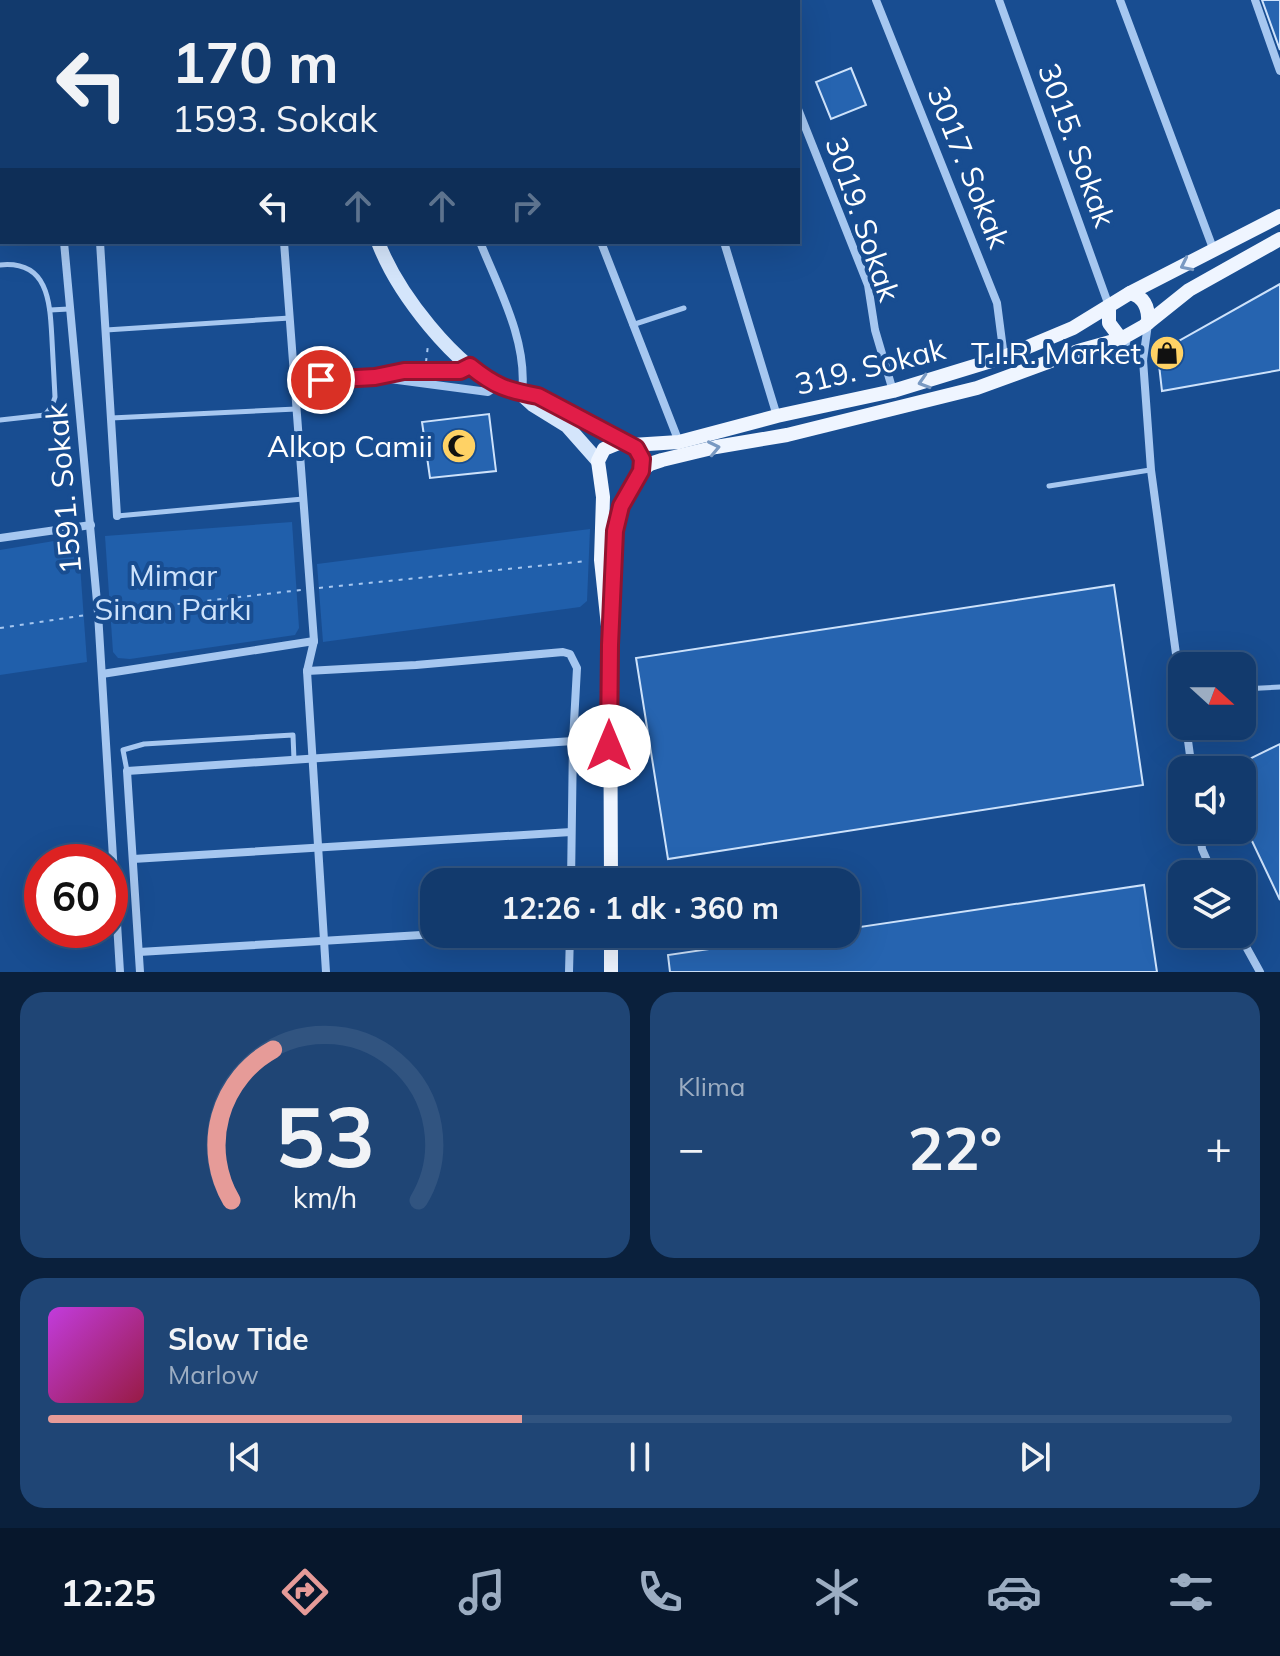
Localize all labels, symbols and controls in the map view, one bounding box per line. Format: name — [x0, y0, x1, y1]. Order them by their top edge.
text: 170 m — [172, 27, 339, 97]
icon: left — [40, 32, 144, 136]
street label: 3015. Sokak — [1030, 58, 1124, 232]
street label: 3017. Sokak — [919, 80, 1019, 254]
text: 1593. Sokak — [172, 96, 378, 141]
street label: 3019. Sokak — [817, 132, 909, 307]
icon: left — [252, 184, 296, 228]
icon: ahead — [336, 184, 380, 228]
icon: ahead — [420, 184, 464, 228]
icon: right — [504, 184, 548, 228]
one-way arrow — [1180, 255, 1195, 271]
street label: 319. Sokak — [791, 329, 949, 403]
place label: T.I.R. Market — [971, 334, 1141, 372]
shop icon: T.I.R. Market — [1148, 334, 1186, 372]
pin — [287, 346, 355, 414]
icon: arrive — [299, 358, 343, 402]
one-way arrow — [918, 372, 932, 388]
street label: 1591. Sokak — [37, 402, 89, 576]
place label: Alkop Camii — [267, 427, 433, 465]
mosque icon: Alkop Camii — [440, 427, 478, 465]
one-way arrow — [707, 440, 721, 457]
park label: Mimar Sinan Parkı — [94, 556, 252, 628]
north arrow — [1168, 652, 1256, 740]
map controls — [1168, 652, 1256, 948]
position arrow — [567, 704, 651, 788]
button: sound — [1168, 756, 1256, 844]
speed limit sign: 60 — [24, 844, 128, 948]
button: layers — [1168, 860, 1256, 948]
text: 12:26 · 1 dk · 360 m — [501, 889, 779, 927]
text: Klima — [678, 1070, 745, 1103]
text: 53 — [275, 1083, 375, 1188]
text: 22° — [908, 1110, 1002, 1185]
text: − — [678, 1120, 704, 1175]
text: + — [1206, 1120, 1232, 1175]
text: km/h — [293, 1179, 357, 1215]
text: Slow Tide — [168, 1320, 309, 1358]
text: Marlow — [168, 1358, 259, 1391]
icon: previous — [223, 1435, 267, 1479]
icon: pause — [618, 1435, 662, 1479]
icon: next — [1013, 1435, 1057, 1479]
icon: directions — [277, 1564, 333, 1620]
icon: music — [454, 1564, 510, 1620]
icon: phone — [632, 1564, 688, 1620]
icon: climate — [809, 1564, 865, 1620]
icon: car — [986, 1564, 1042, 1620]
icon: filters — [1163, 1564, 1219, 1620]
text: 12:25 — [61, 1570, 156, 1615]

